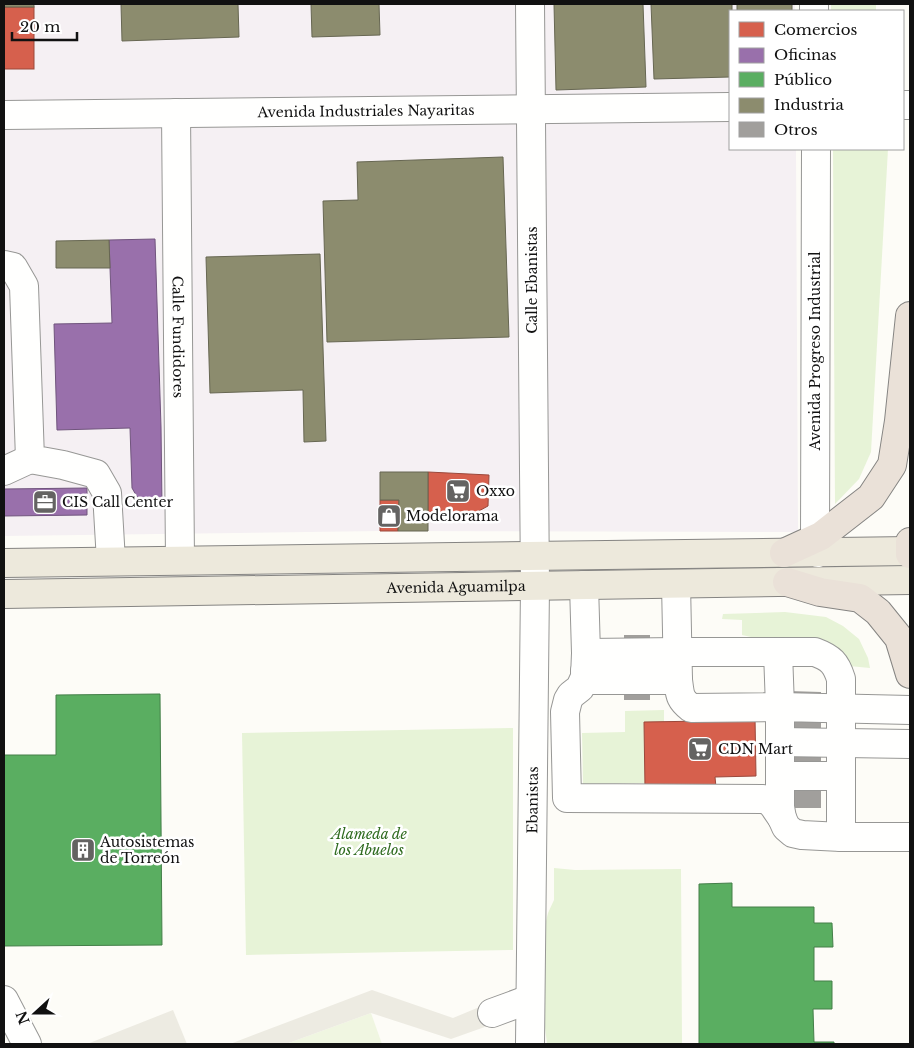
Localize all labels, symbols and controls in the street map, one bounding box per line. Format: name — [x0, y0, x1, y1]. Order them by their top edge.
scale bar — [12, 10, 78, 42]
legend — [729, 10, 904, 150]
text: 20 m — [20, 17, 60, 36]
text: Comercios — [774, 20, 857, 39]
text: Oficinas — [774, 45, 837, 64]
text: Público — [774, 70, 832, 89]
text: Industria — [774, 95, 844, 114]
street label: Avenida Industriales Nayaritas — [256, 101, 475, 121]
text: Otros — [774, 120, 818, 139]
street label: Calle Ebanistas — [523, 226, 541, 334]
street label: Avenida Progreso Industrial — [806, 251, 824, 452]
street label: Calle Fundidores — [168, 276, 188, 398]
supermarket icon: Oxxo — [445, 478, 471, 504]
place label: Oxxo — [476, 482, 515, 500]
office icon: CIS Call Center — [32, 489, 58, 515]
place label: CIS Call Center — [62, 493, 173, 511]
shop icon: Modelorama — [376, 503, 402, 529]
place label: Modelorama — [406, 507, 499, 525]
street label: Avenida Aguamilpa — [385, 577, 526, 597]
supermarket icon: CDN Mart — [687, 736, 713, 762]
place label: CDN Mart — [718, 740, 794, 758]
street label: Ebanistas — [523, 766, 542, 834]
park label: Alameda de los Abuelos — [329, 825, 407, 859]
place label: Autosistemas de Torreón — [99, 833, 194, 867]
building icon: Autosistemas de Torreón — [70, 837, 96, 863]
north arrow — [10, 988, 60, 1038]
text: N — [12, 1008, 34, 1027]

